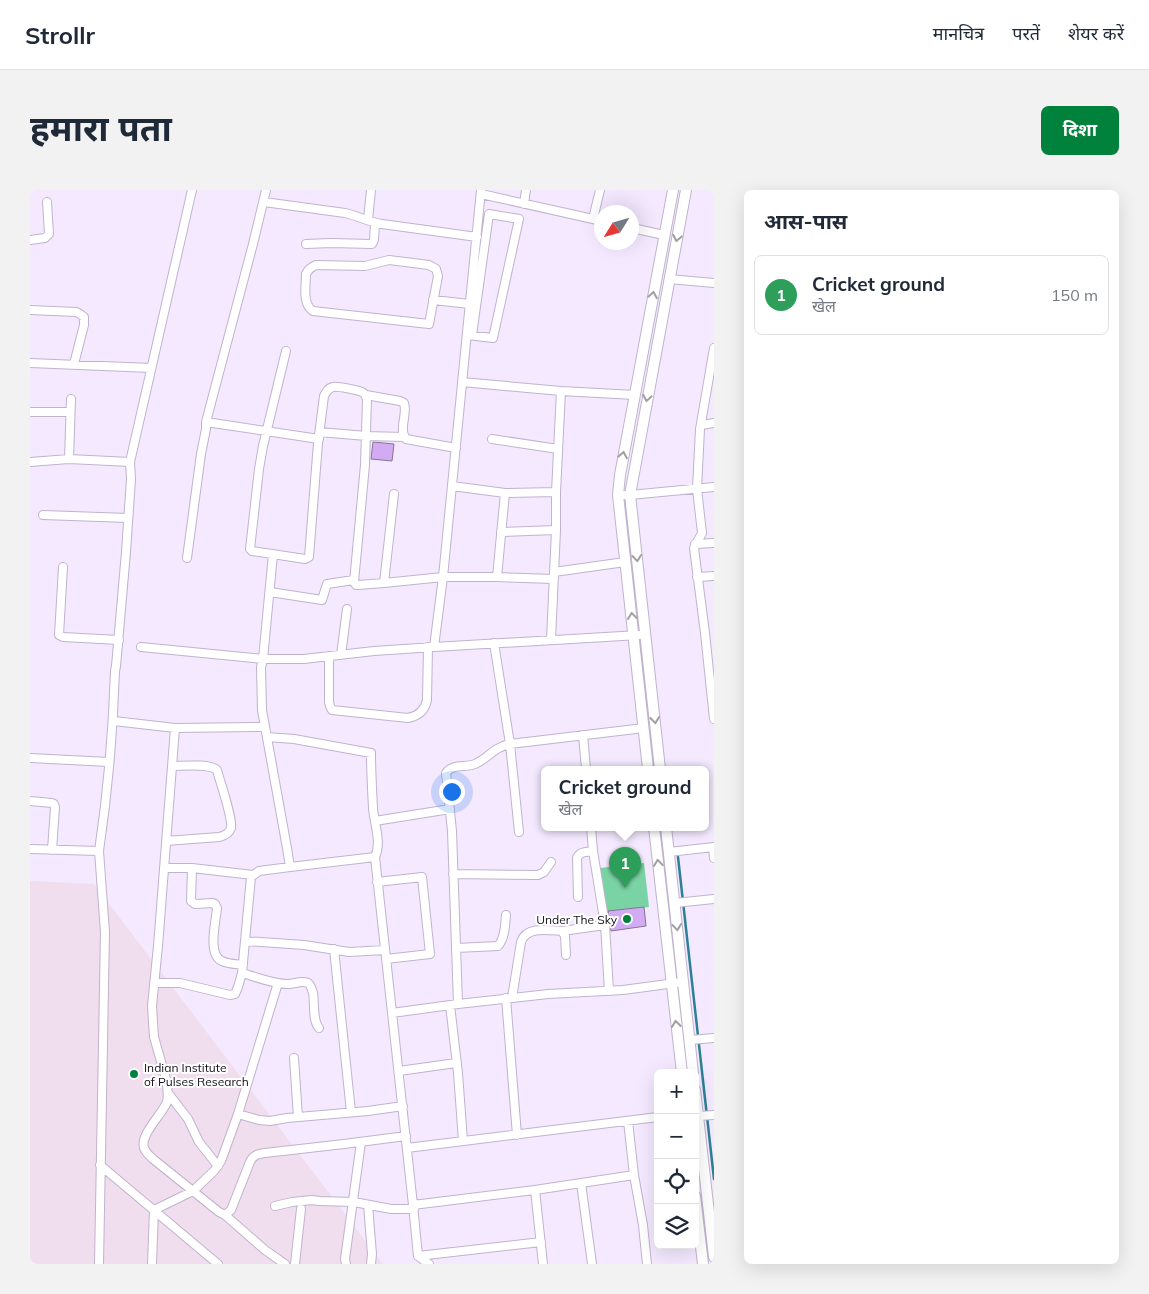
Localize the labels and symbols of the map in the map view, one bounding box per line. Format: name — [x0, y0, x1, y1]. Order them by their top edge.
north arrow — [594, 205, 639, 250]
one-way arrow — [672, 233, 682, 242]
one-way arrow — [647, 291, 657, 300]
one-way arrow — [643, 393, 653, 402]
one-way arrow — [618, 451, 628, 460]
one-way arrow — [631, 555, 642, 563]
one-way arrow — [627, 612, 638, 620]
one-way arrow — [649, 716, 660, 724]
your location — [439, 779, 465, 805]
pin: 1 — [609, 847, 641, 888]
one-way arrow — [653, 858, 664, 866]
place label: Under The Sky — [536, 912, 618, 927]
marker: Under The Sky — [621, 913, 633, 925]
one-way arrow — [671, 924, 682, 932]
one-way arrow — [671, 1020, 682, 1028]
place label: Indian Institute of Pulses Research — [144, 1060, 249, 1089]
marker: Indian Institute of Pulses Research — [128, 1068, 140, 1080]

